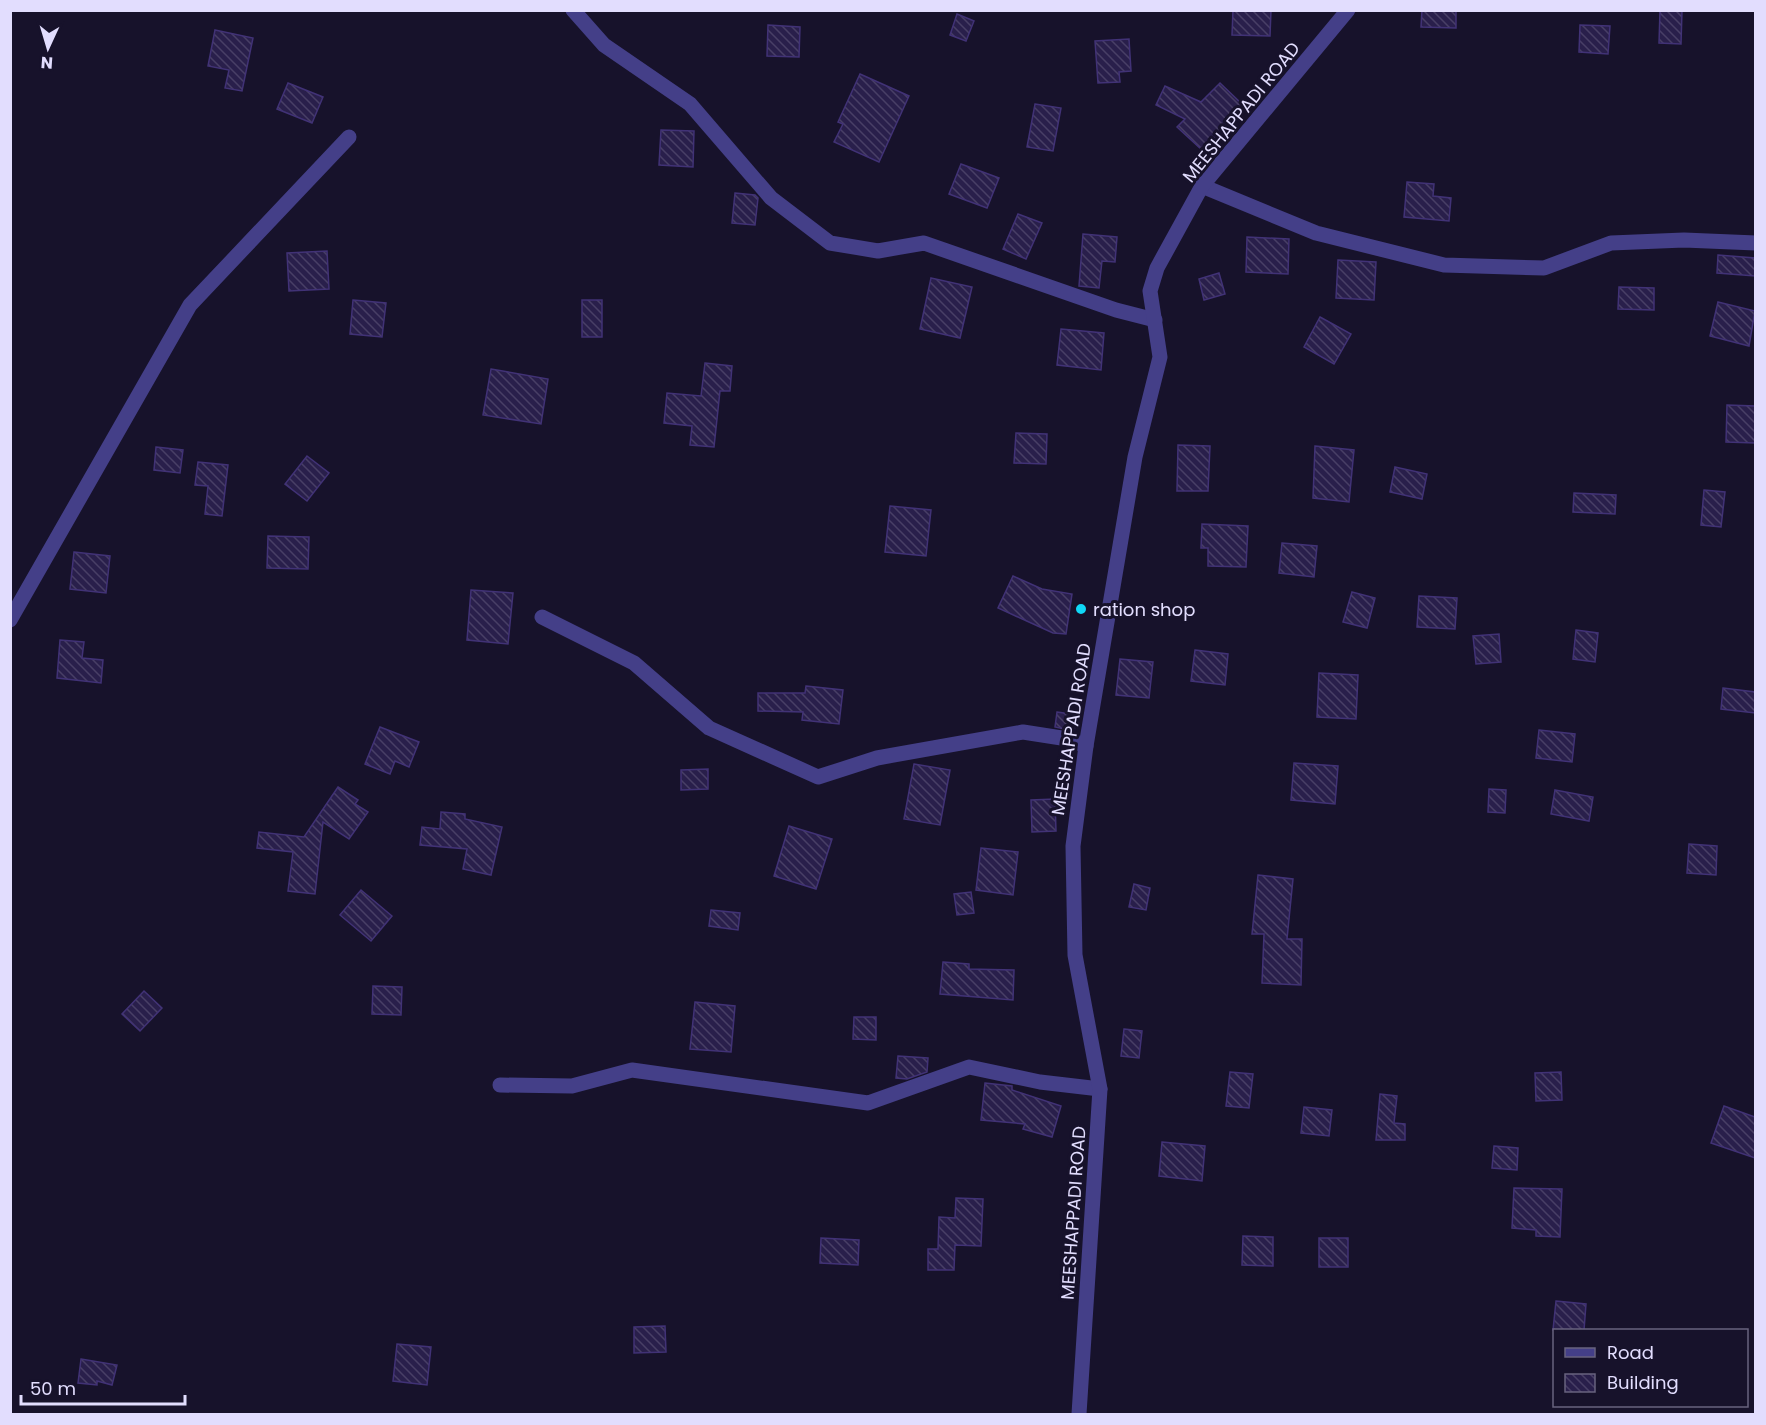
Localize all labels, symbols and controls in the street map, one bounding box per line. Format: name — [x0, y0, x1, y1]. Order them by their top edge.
north arrow — [18, 18, 78, 78]
street label: MEESHAPPADI ROAD — [1177, 37, 1305, 187]
text: N — [40, 51, 54, 74]
place label: ration shop — [1093, 597, 1195, 622]
marker: ration shop — [1074, 602, 1088, 616]
street label: MEESHAPPADI ROAD — [1045, 641, 1097, 817]
street label: MEESHAPPADI ROAD — [1054, 1125, 1092, 1301]
legend — [1553, 1329, 1748, 1407]
text: Road — [1607, 1340, 1654, 1365]
scale bar — [21, 1368, 184, 1406]
text: Building — [1607, 1370, 1679, 1395]
text: 50 m — [30, 1376, 76, 1401]

